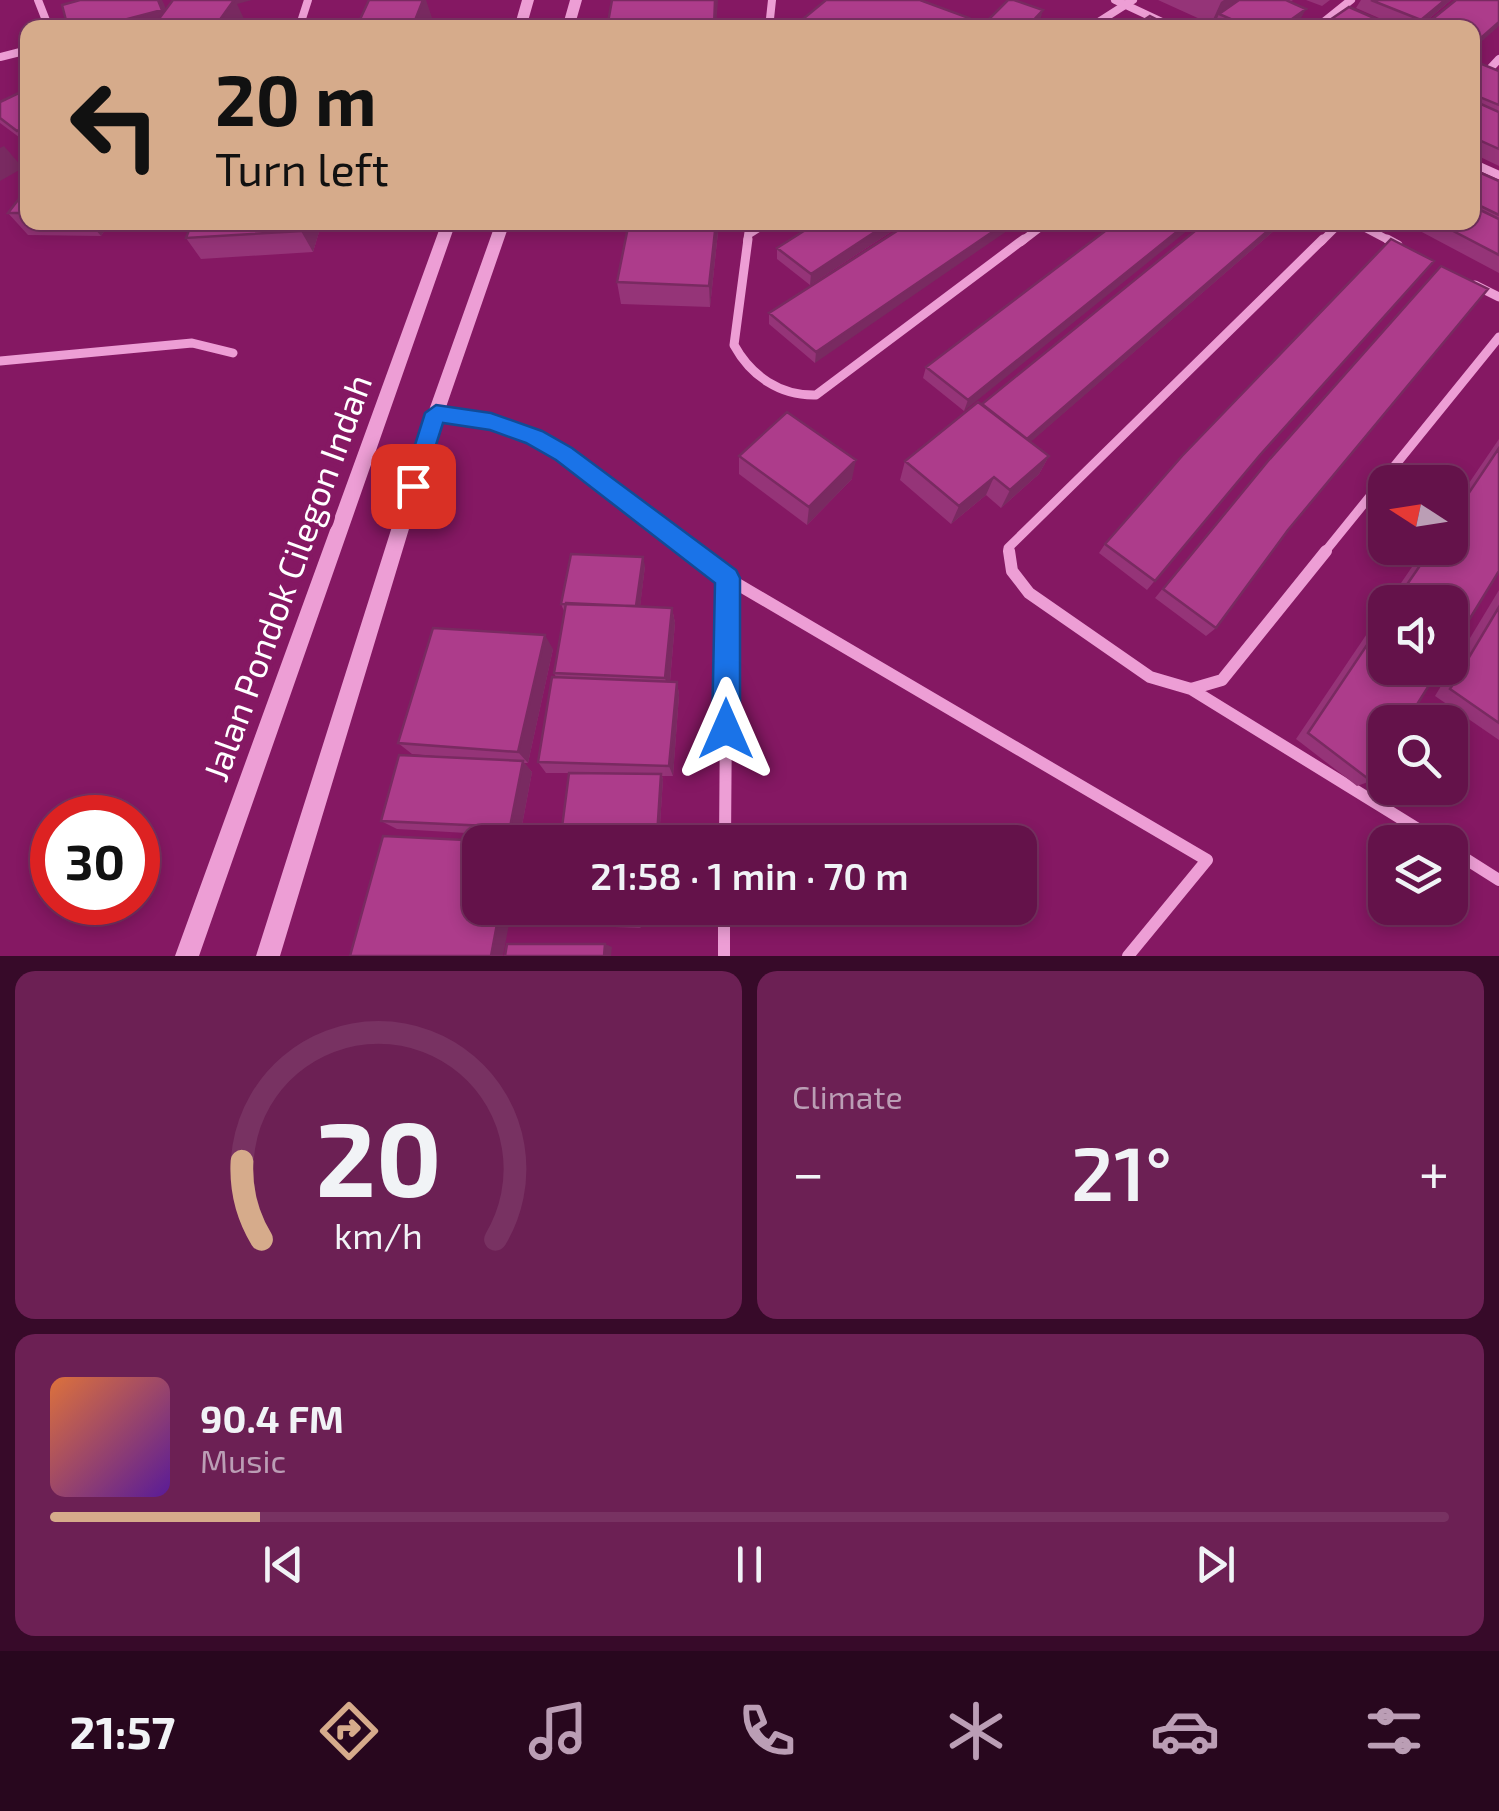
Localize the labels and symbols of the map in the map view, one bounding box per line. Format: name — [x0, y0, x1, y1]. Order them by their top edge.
street label: Jalan Pondok Cilegon Indah — [193, 369, 379, 786]
pin — [371, 444, 456, 529]
north arrow — [1368, 465, 1468, 565]
position arrow — [674, 677, 778, 781]
speed limit sign: 30 — [30, 795, 160, 925]

